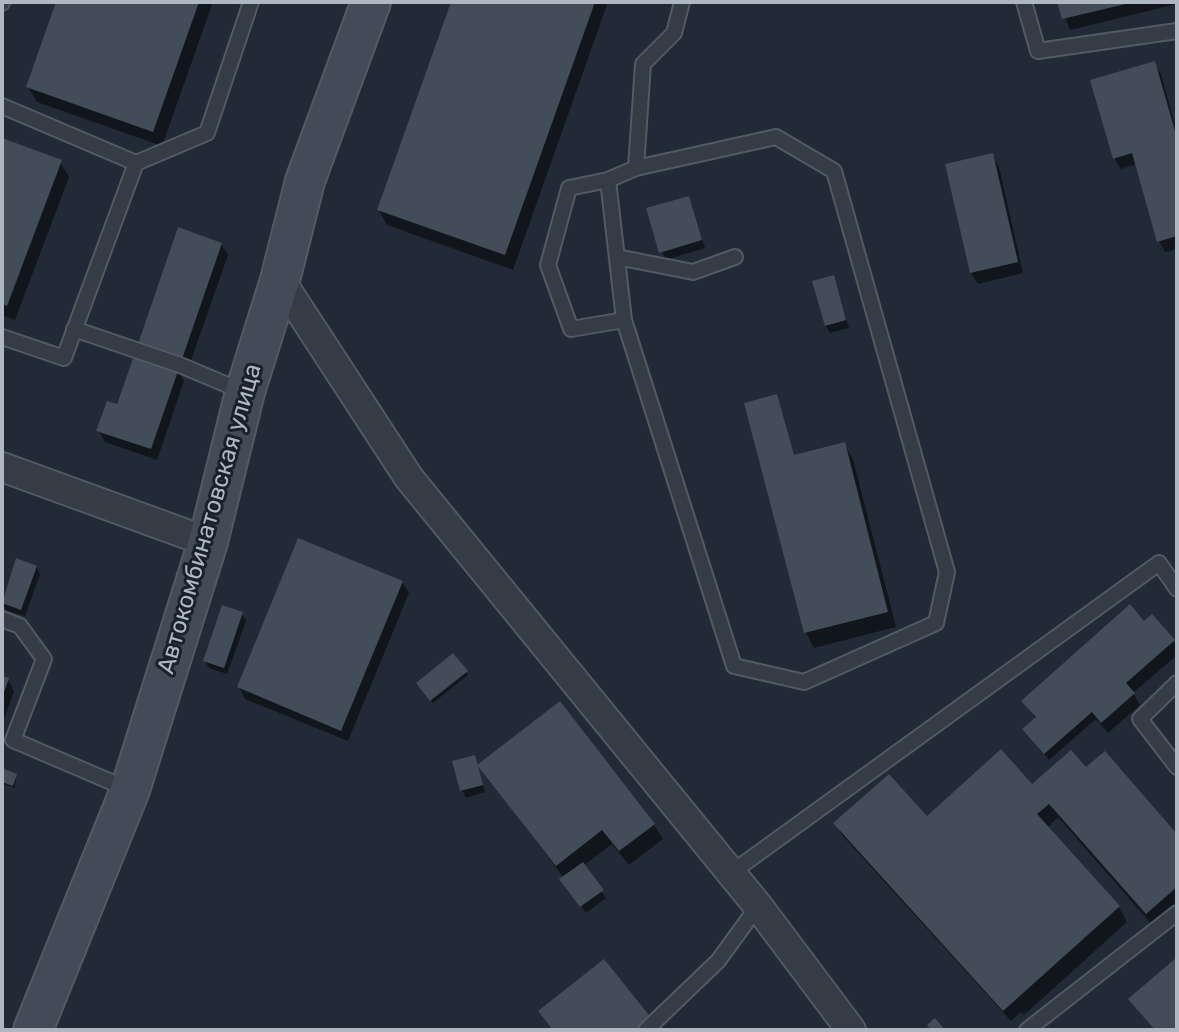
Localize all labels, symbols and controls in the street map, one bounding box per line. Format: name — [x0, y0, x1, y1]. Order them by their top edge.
street label: Автокомбинатовская улица — [152, 361, 268, 677]

